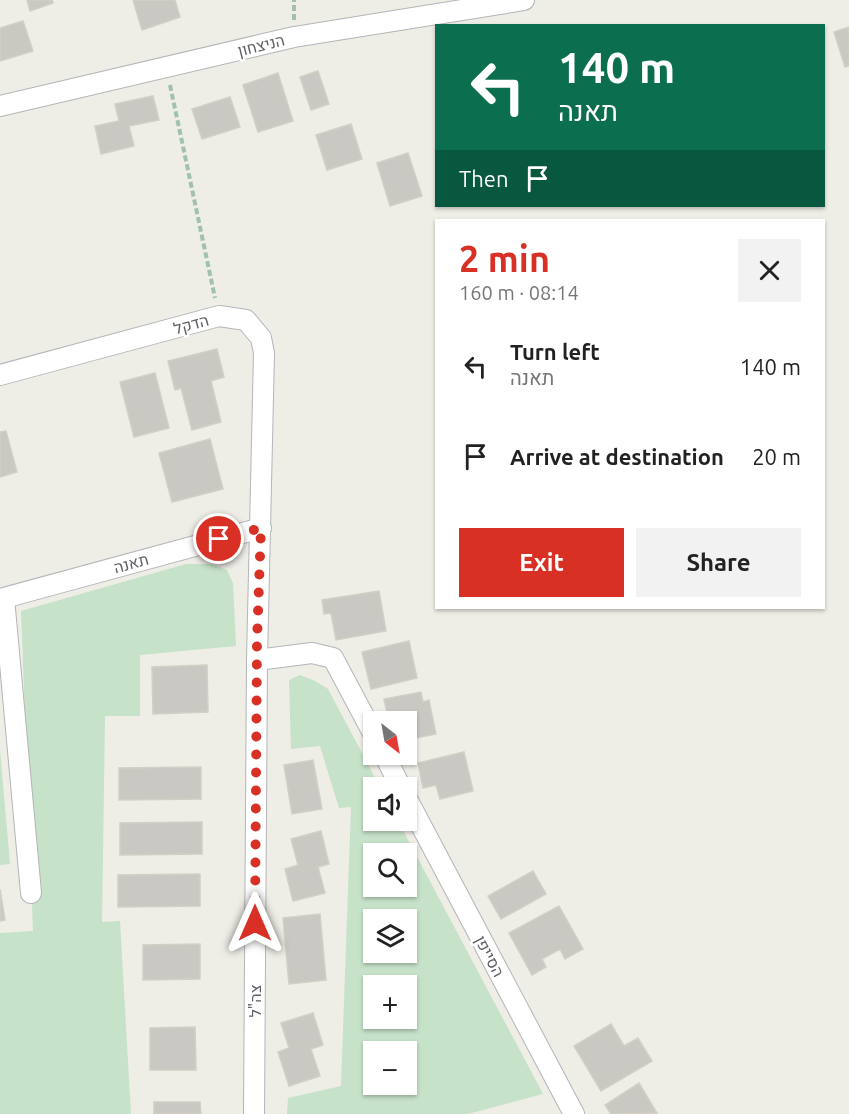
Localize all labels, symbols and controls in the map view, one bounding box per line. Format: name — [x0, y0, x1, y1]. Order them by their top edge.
street label: הניצחון — [236, 30, 286, 60]
text: 140 m — [558, 44, 675, 91]
icon: left — [459, 48, 537, 126]
text: תאנה — [558, 96, 618, 126]
icon: arrive — [521, 162, 554, 195]
text: Then — [459, 166, 509, 191]
text: 2 min — [459, 238, 550, 279]
button: close — [738, 239, 801, 302]
text: 160 m · 08:14 — [459, 281, 579, 304]
street label: הדקל — [171, 311, 211, 337]
text: Turn left — [510, 339, 600, 364]
icon: left — [459, 350, 492, 383]
text: 140 m — [740, 354, 801, 379]
text: תאנה — [510, 366, 554, 389]
icon: arrive — [459, 440, 492, 473]
text: Arrive at destination — [510, 444, 724, 469]
text: 20 m — [752, 444, 801, 469]
pin — [193, 513, 244, 564]
icon: arrive — [202, 522, 235, 555]
button: Exit — [459, 528, 624, 597]
button: Share — [636, 528, 801, 597]
street label: תאנה — [112, 550, 150, 576]
north arrow — [363, 711, 417, 765]
map controls — [363, 711, 417, 1095]
button: sound — [363, 777, 417, 831]
button: search — [363, 843, 417, 897]
position arrow — [223, 891, 287, 955]
button: layers — [363, 909, 417, 963]
street label: הסייפן — [472, 932, 508, 980]
button: + — [363, 975, 417, 1029]
street label: צה"ל — [246, 984, 264, 1017]
button: − — [363, 1041, 417, 1095]

